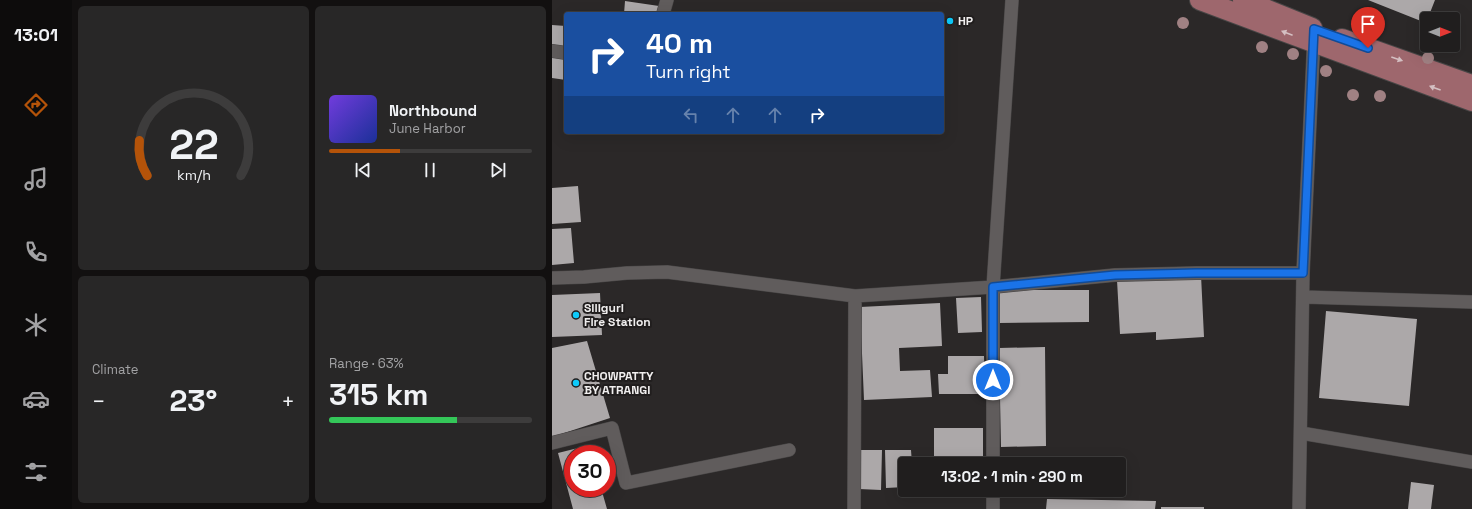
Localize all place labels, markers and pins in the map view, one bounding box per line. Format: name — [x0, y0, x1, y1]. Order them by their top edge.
pin — [1351, 7.0, 1385, 48]
place label: HP — [958, 13, 973, 29]
marker: HP — [945, 16, 955, 26]
place label: Siliguri Fire Station — [584, 300, 651, 330]
marker: Siliguri Fire Station — [571, 310, 581, 320]
place label: CHOWPATTY BY ATRANGI — [584, 368, 654, 398]
marker: CHOWPATTY BY ATRANGI — [571, 378, 581, 388]

